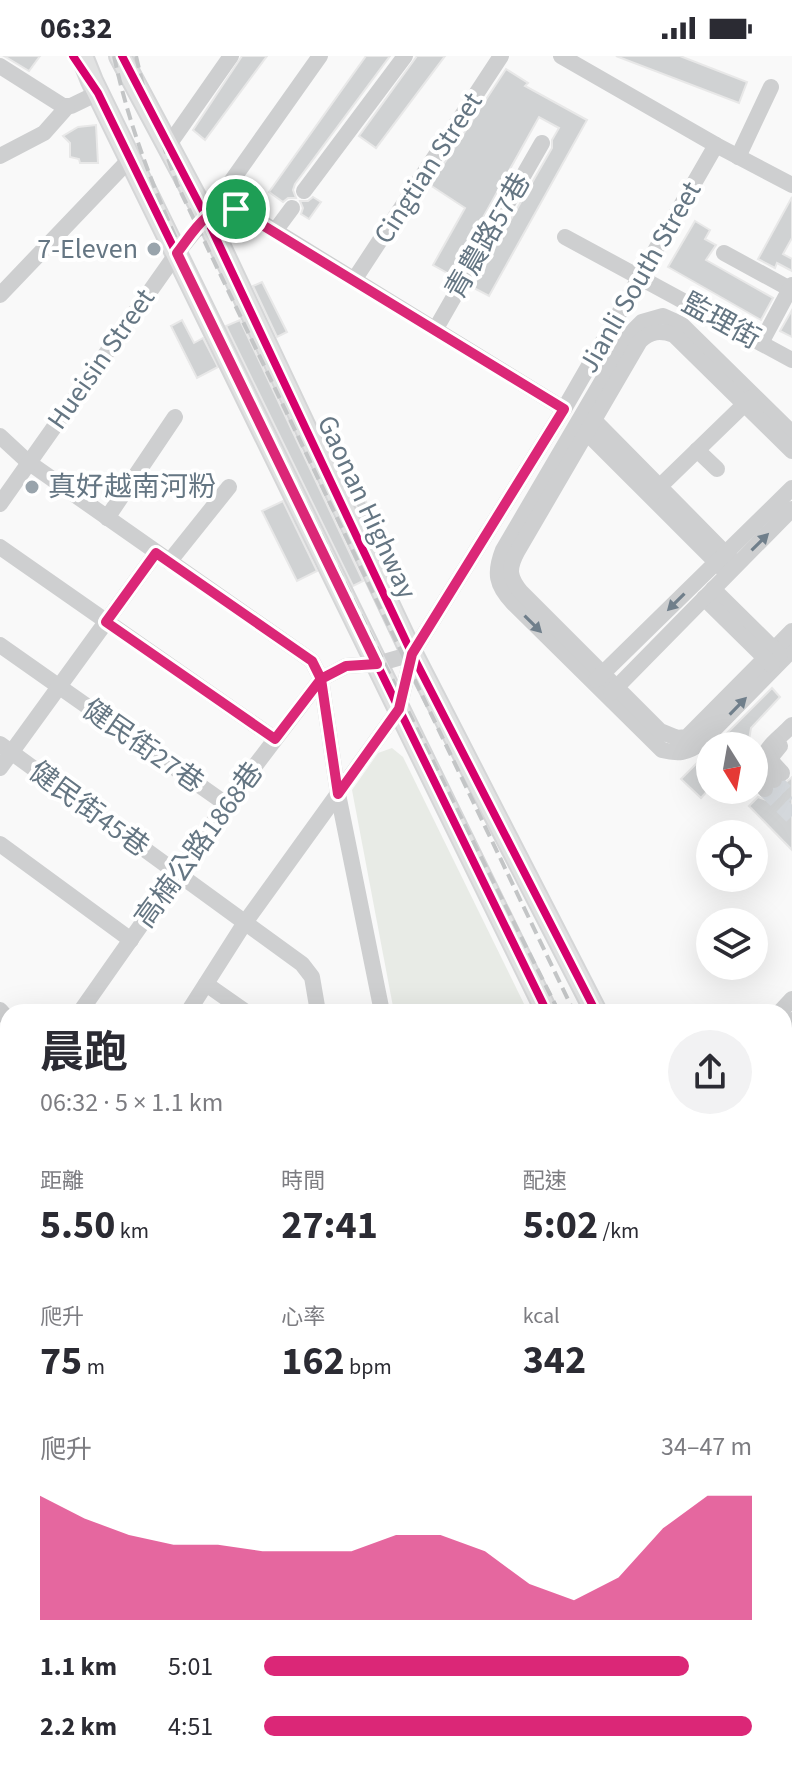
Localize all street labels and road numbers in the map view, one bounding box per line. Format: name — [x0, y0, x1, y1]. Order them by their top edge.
street label: Cingtian Street — [364, 84, 492, 252]
street label: 青農路57巷 — [436, 165, 540, 307]
street label: Jianli South Street — [569, 173, 711, 380]
street label: Hueisin Street — [38, 280, 165, 438]
street label: 監理街 — [675, 283, 767, 359]
street label: Gaonan Highway — [307, 409, 427, 605]
street label: 健民街27巷 — [74, 690, 212, 802]
street label: 健民街45巷 — [21, 752, 157, 866]
street label: 高楠公路1868巷 — [125, 754, 273, 936]

